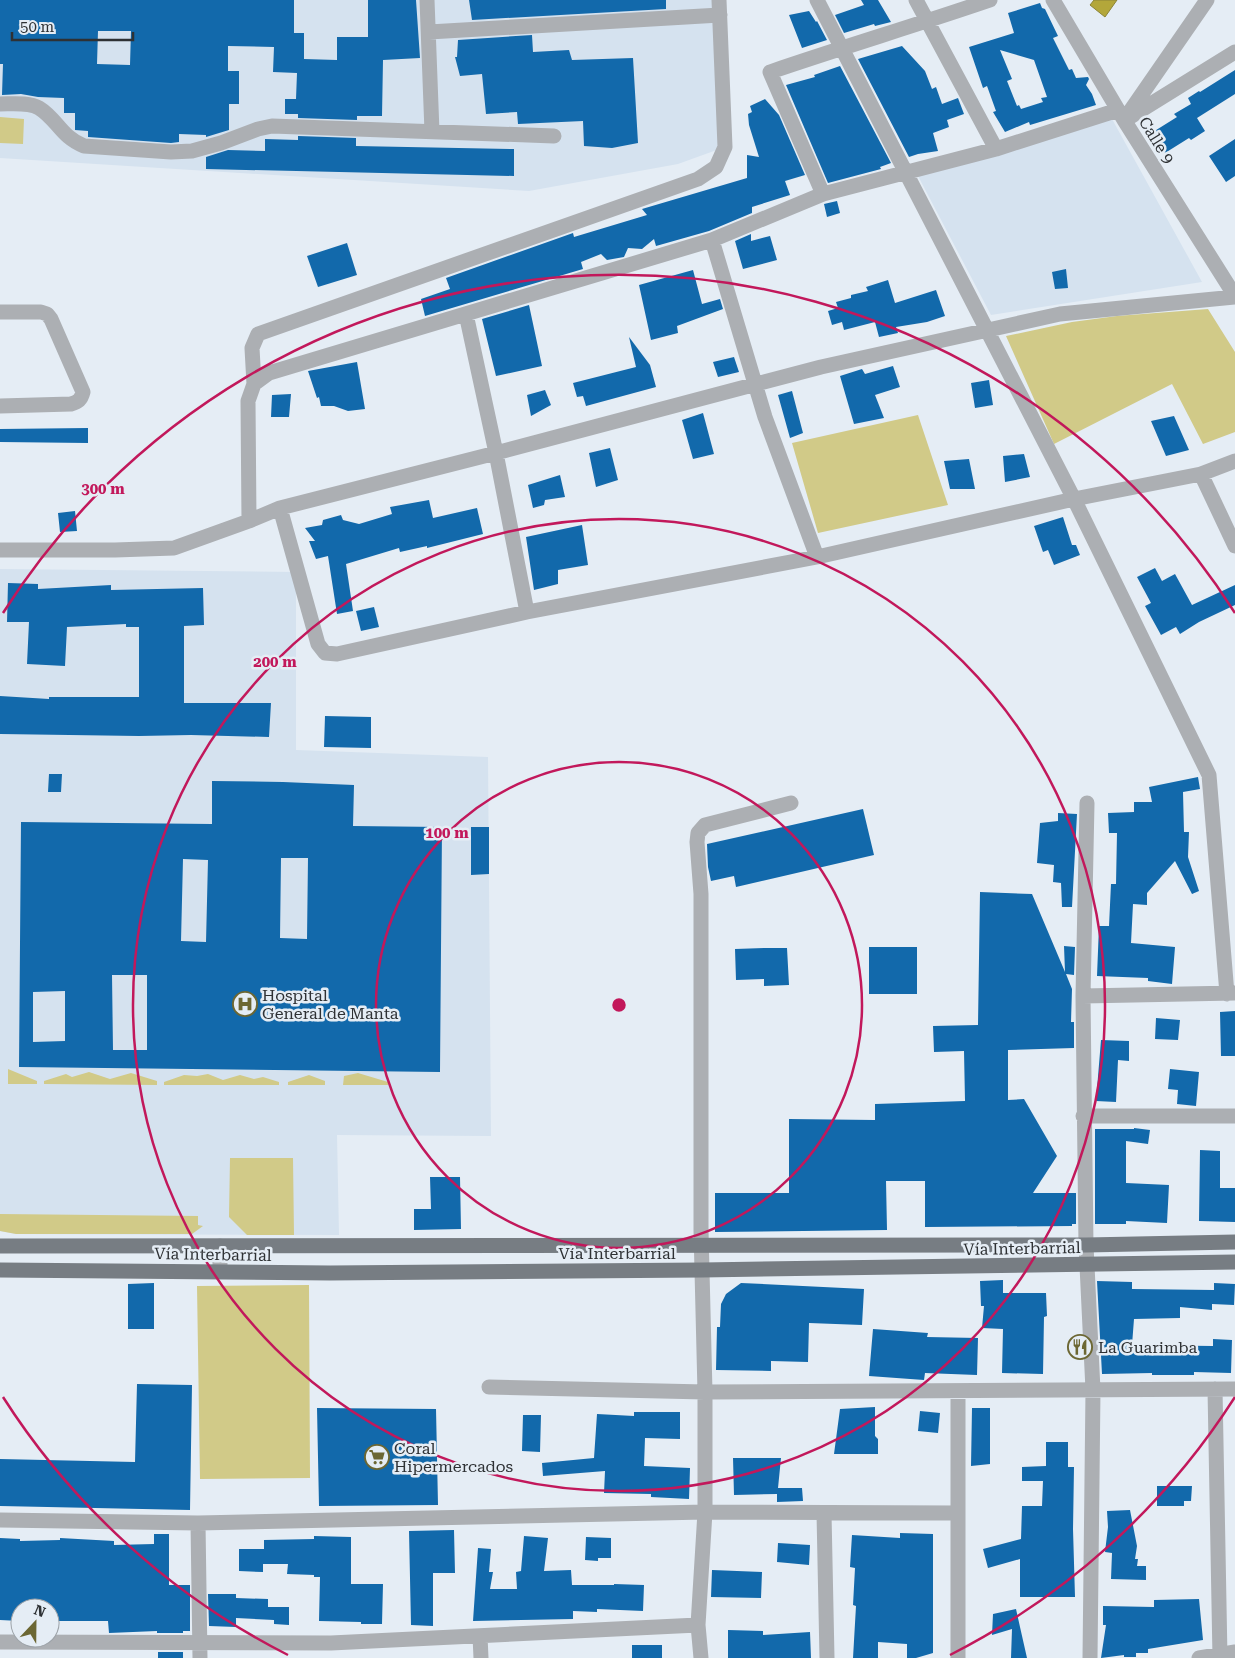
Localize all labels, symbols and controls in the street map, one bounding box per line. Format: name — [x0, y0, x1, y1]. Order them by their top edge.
scale bar — [12, 10, 134, 42]
text: 50 m — [20, 18, 55, 36]
street label: Calle 9 — [1135, 113, 1178, 167]
text: 300 m — [81, 480, 125, 498]
text: 200 m — [253, 653, 297, 671]
text: 100 m — [425, 824, 469, 842]
place label: Hospital General de Manta — [262, 986, 399, 1023]
hospital icon: Hospital General de Manta — [232, 991, 258, 1017]
centre of rings — [610, 996, 628, 1014]
street label: Vía Interbarrial — [963, 1238, 1081, 1259]
street label: Vía Interbarrial — [154, 1244, 272, 1265]
street label: Vía Interbarrial — [558, 1244, 676, 1263]
restaurant icon: La Guarimba — [1067, 1334, 1093, 1360]
place label: La Guarimba — [1098, 1338, 1197, 1357]
place label: Coral Hipermercados — [394, 1439, 514, 1476]
supermarket icon: Coral Hipermercados — [364, 1444, 390, 1470]
north arrow — [10, 1598, 60, 1648]
text: N — [32, 1602, 48, 1620]

